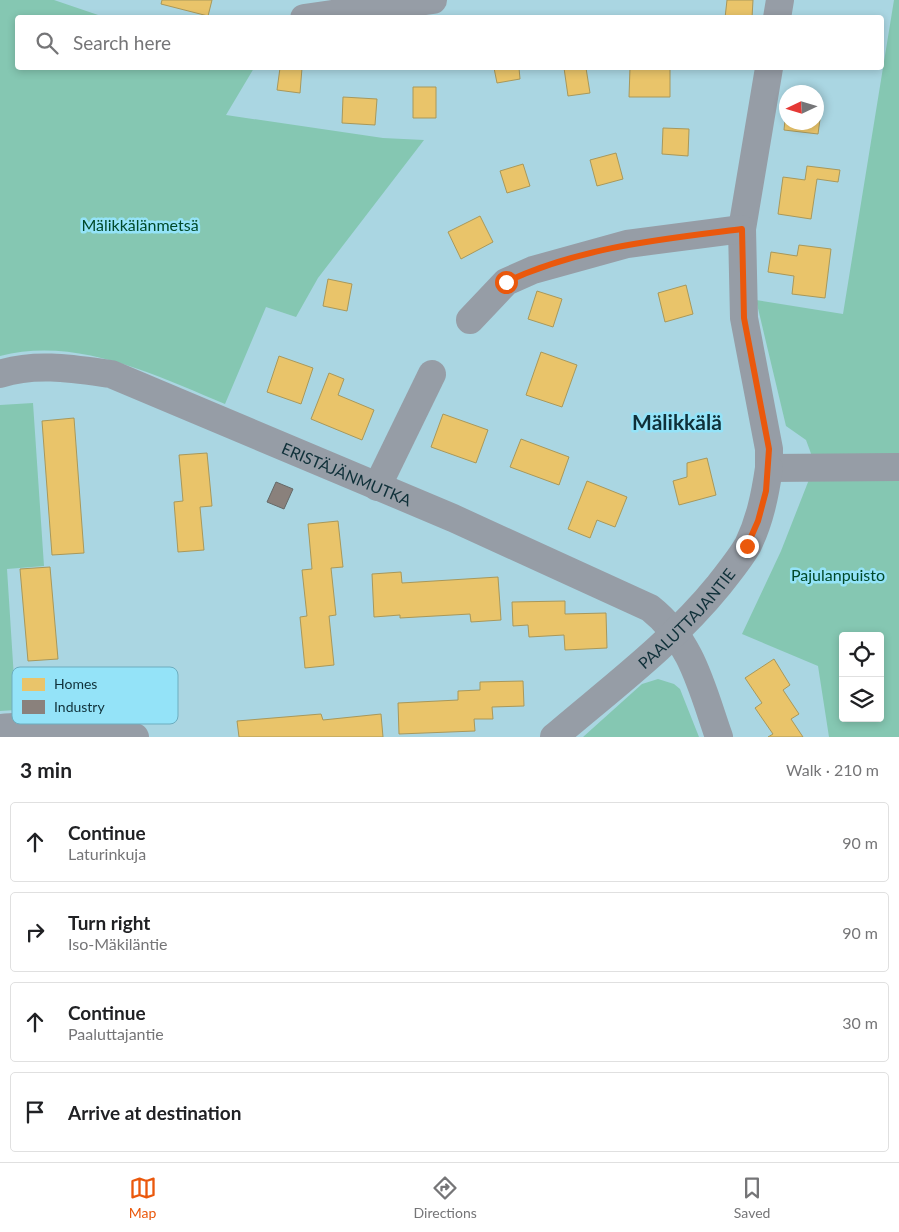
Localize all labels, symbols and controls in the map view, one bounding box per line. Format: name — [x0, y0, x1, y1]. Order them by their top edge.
search box — [15, 15, 884, 70]
icon: search — [33, 29, 61, 57]
text: Search here — [73, 31, 171, 54]
north arrow — [779, 85, 824, 130]
park label: Mälikkälänmetsä — [81, 215, 199, 234]
route start — [495, 271, 518, 294]
district label: Mälikkälä — [632, 409, 722, 434]
street label: ERISTÄJÄNMUTKA — [279, 438, 415, 509]
route end — [736, 535, 759, 558]
street label: PAALUTTAJANTIE — [634, 564, 738, 672]
park label: Pajulanpuisto — [791, 565, 885, 584]
map controls — [839, 632, 884, 722]
button: locate — [839, 632, 884, 677]
legend — [12, 667, 178, 724]
text: Homes — [54, 675, 97, 692]
button: layers — [839, 677, 884, 722]
text: Industry — [54, 698, 105, 715]
text: 3 min — [20, 757, 72, 782]
text: Walk · 210 m — [786, 760, 879, 779]
text: Continue — [68, 821, 146, 844]
icon: ahead — [21, 828, 49, 856]
text: 90 m — [842, 833, 878, 852]
text: Laturinkuja — [68, 844, 146, 863]
text: Turn right — [68, 911, 150, 934]
icon: right — [21, 918, 49, 946]
text: 90 m — [842, 923, 878, 942]
text: Iso-Mäkiläntie — [68, 934, 168, 953]
text: Continue — [68, 1001, 146, 1024]
icon: ahead — [21, 1008, 49, 1036]
text: 30 m — [842, 1013, 878, 1032]
text: Paaluttajantie — [68, 1024, 164, 1043]
icon: arrive — [21, 1098, 49, 1126]
text: Arrive at destination — [68, 1101, 241, 1124]
tab: Map — [129, 1174, 157, 1221]
tab: Directions — [414, 1174, 477, 1221]
tab: Saved — [734, 1174, 770, 1221]

